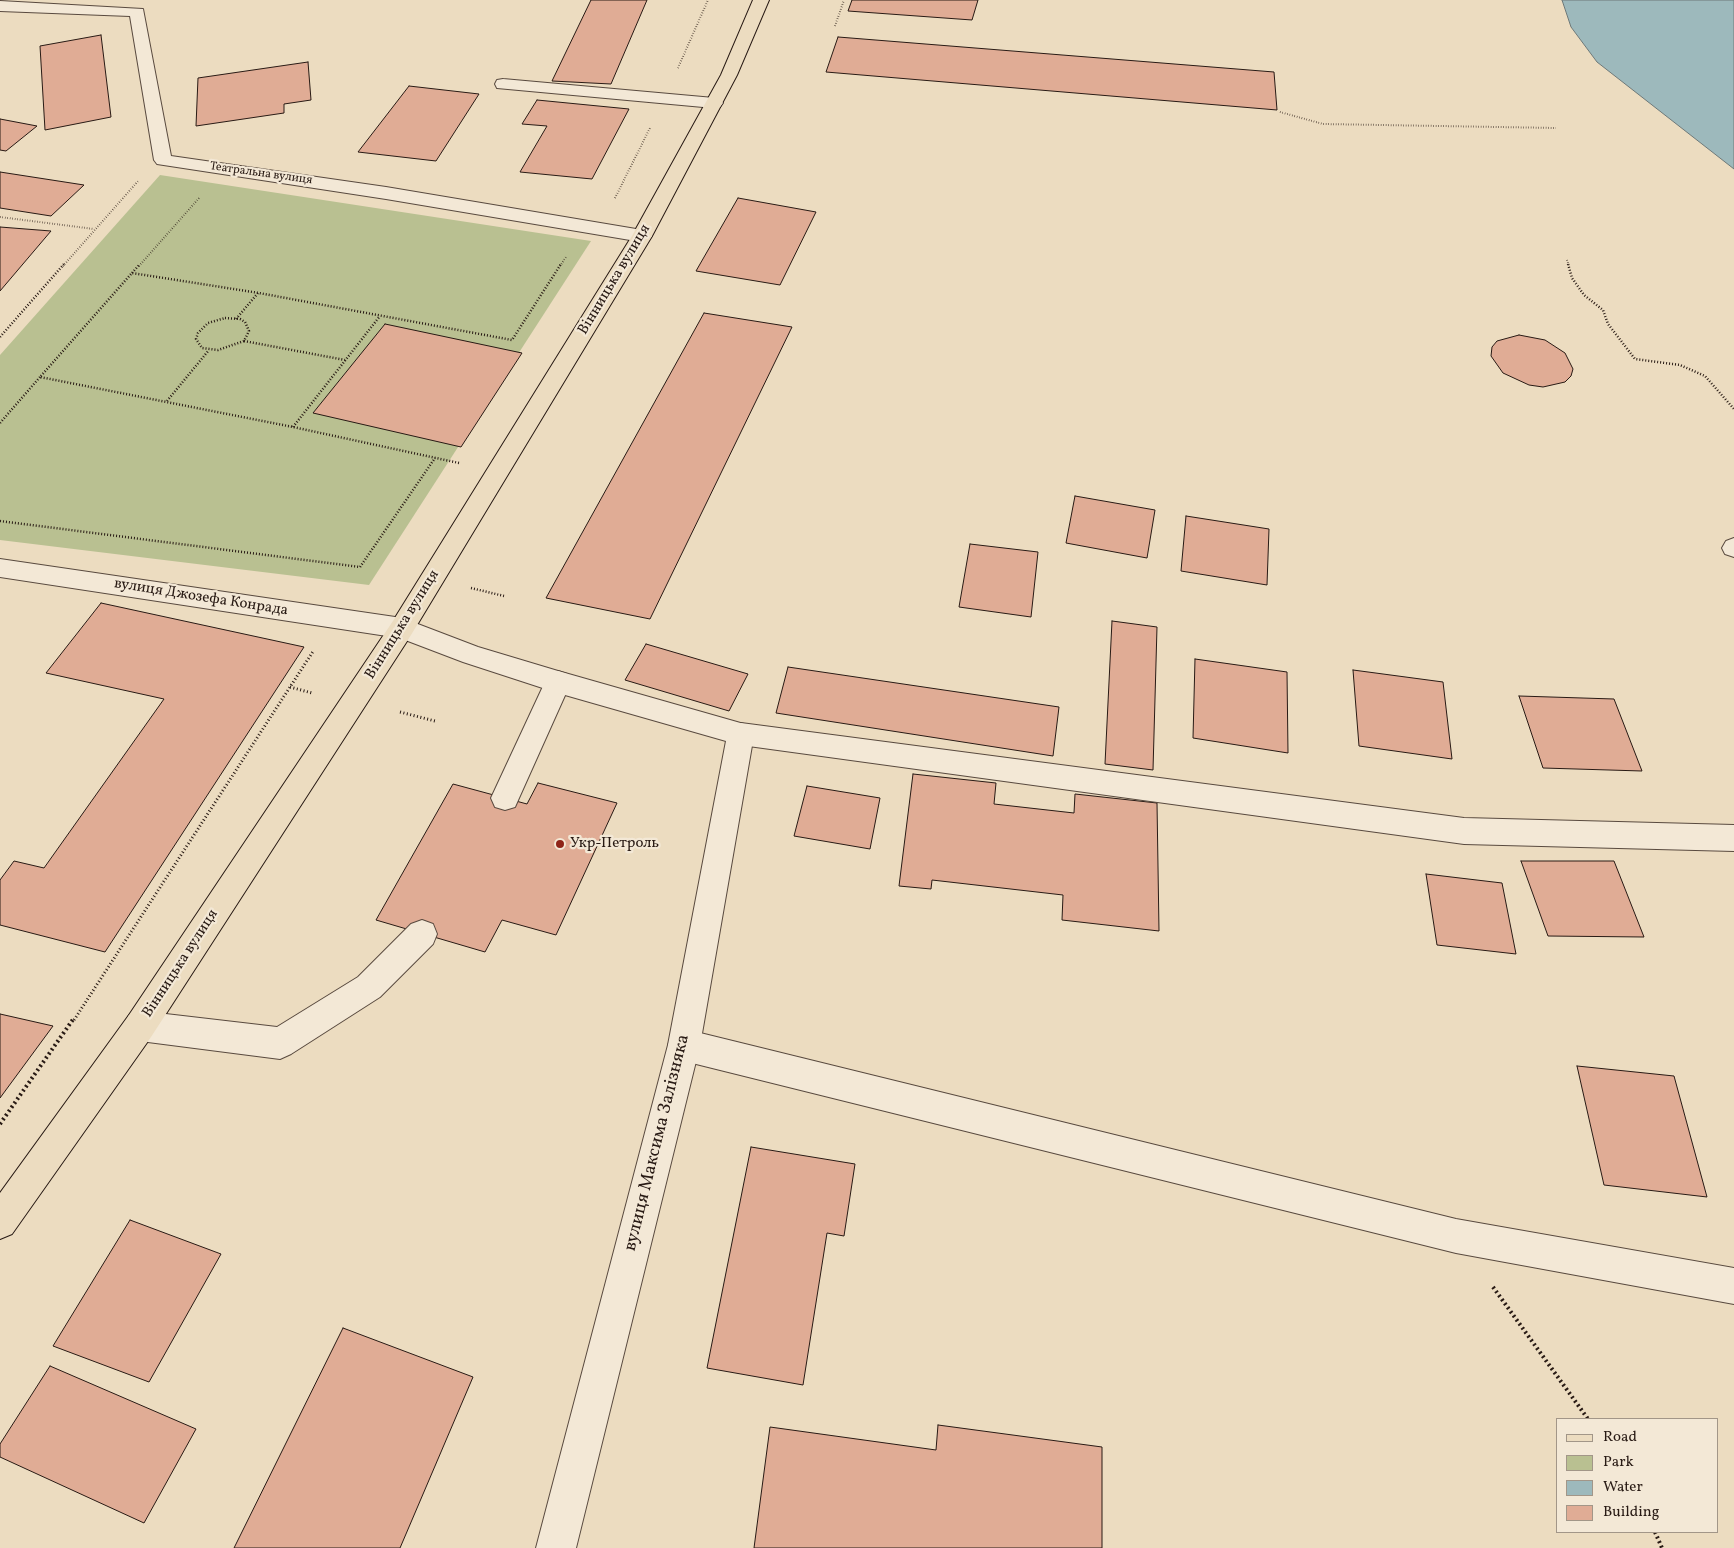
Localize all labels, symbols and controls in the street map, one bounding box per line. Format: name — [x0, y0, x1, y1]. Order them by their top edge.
street label: Театральна вулиця — [209, 160, 313, 188]
street label: Вінницька вулиця — [575, 222, 655, 338]
street label: Вінницька вулиця — [362, 567, 444, 683]
street label: вулиця Джозефа Конрада — [113, 575, 289, 621]
place label: Укр-Петроль — [570, 835, 659, 853]
marker: Укр-Петроль — [554, 838, 566, 850]
street label: Вінницька вулиця — [139, 907, 223, 1021]
street label: вулиця Максима Залізняка — [621, 1032, 695, 1254]
legend — [1556, 1418, 1719, 1533]
text: Road — [1603, 1427, 1637, 1448]
text: Park — [1603, 1452, 1634, 1473]
text: Water — [1603, 1477, 1643, 1498]
text: Building — [1603, 1502, 1659, 1523]

